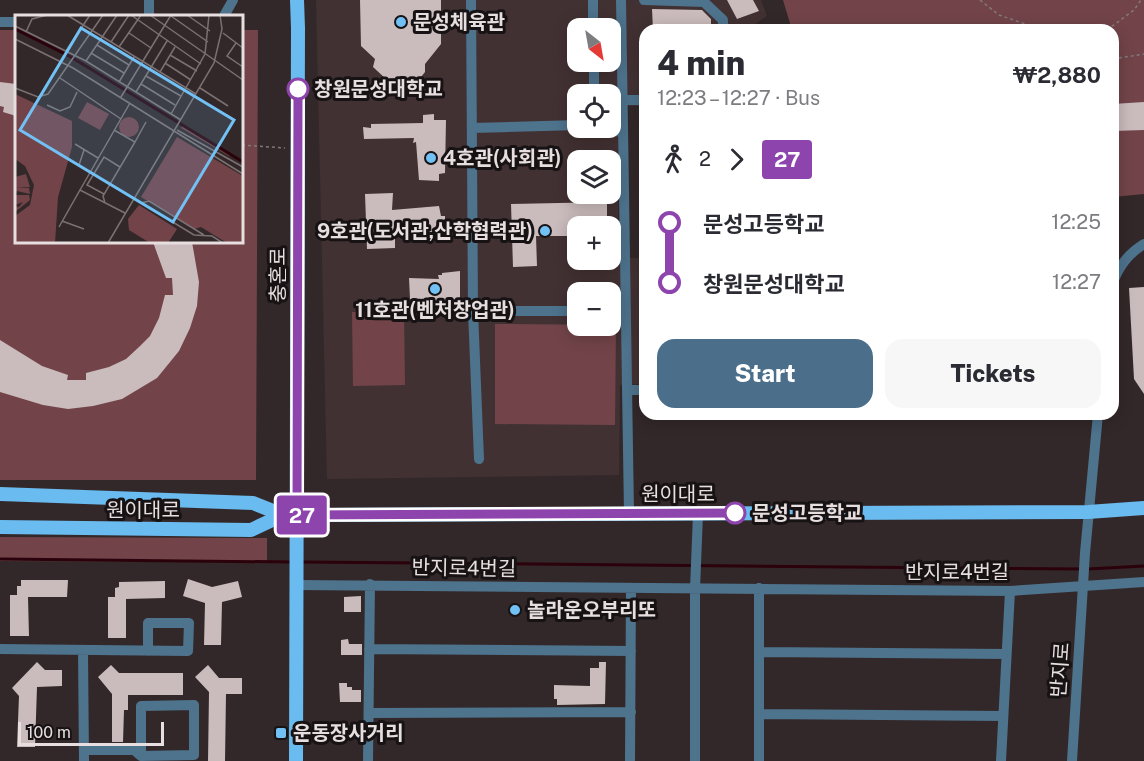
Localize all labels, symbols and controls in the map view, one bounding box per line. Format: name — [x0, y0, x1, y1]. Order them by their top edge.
place label: 문성체육관 — [413, 10, 506, 34]
inset map — [15, 15, 243, 243]
marker: 문성체육관 — [394, 15, 408, 29]
north arrow — [567, 18, 621, 72]
map controls — [567, 18, 621, 336]
text: 4 min — [657, 44, 745, 82]
text: ₩2,880 — [1013, 62, 1101, 88]
place label: 창원문성대학교 — [314, 77, 443, 101]
marker: 창원문성대학교 — [287, 78, 309, 100]
button: locate — [567, 84, 621, 138]
text: 12:23 – 12:27 · Bus — [657, 86, 820, 110]
icon: walk — [657, 143, 690, 176]
icon: forward — [720, 143, 753, 176]
place label: 4호관(사회관) — [443, 146, 562, 170]
text: 2 — [699, 147, 711, 171]
text: 27 — [774, 147, 800, 172]
button: layers — [567, 150, 621, 204]
marker: 4호관(사회관) — [424, 151, 438, 165]
text: 12:25 — [1051, 210, 1101, 234]
text: 문성고등학교 — [703, 211, 824, 237]
button: + — [567, 216, 621, 270]
place label: 9호관(도서관,산학협력관) — [317, 219, 533, 243]
marker: 9호관(도서관,산학협력관) — [538, 224, 552, 238]
street label: 충혼로 — [266, 247, 290, 303]
text: 12:27 — [1052, 270, 1101, 294]
text: 창원문성대학교 — [703, 271, 845, 297]
marker: 11호관(벤처창업관) — [428, 282, 442, 296]
button: − — [567, 282, 621, 336]
place label: 11호관(벤처창업관) — [355, 298, 515, 322]
button: Start — [657, 339, 873, 408]
button: Tickets — [885, 339, 1101, 408]
street label: 원이대로 — [641, 482, 715, 506]
line badge: 27 — [275, 496, 329, 534]
street label: 원이대로 — [106, 498, 180, 522]
place label: 문성고등학교 — [752, 501, 862, 525]
marker: 문성고등학교 — [724, 502, 746, 524]
text: 27 — [289, 503, 315, 528]
street label: 반지로4번길 — [412, 555, 516, 581]
street label: 반지로4번길 — [905, 560, 1009, 584]
place label: 놀라운오부리또 — [527, 598, 656, 622]
marker: 놀라운오부리또 — [508, 603, 522, 617]
street label: 반지로 — [1046, 642, 1074, 698]
scale bar — [18, 719, 164, 746]
place label: 운동장사거리 — [293, 721, 403, 745]
text: 100 m — [27, 723, 71, 742]
marker: 운동장사거리 — [274, 726, 288, 740]

